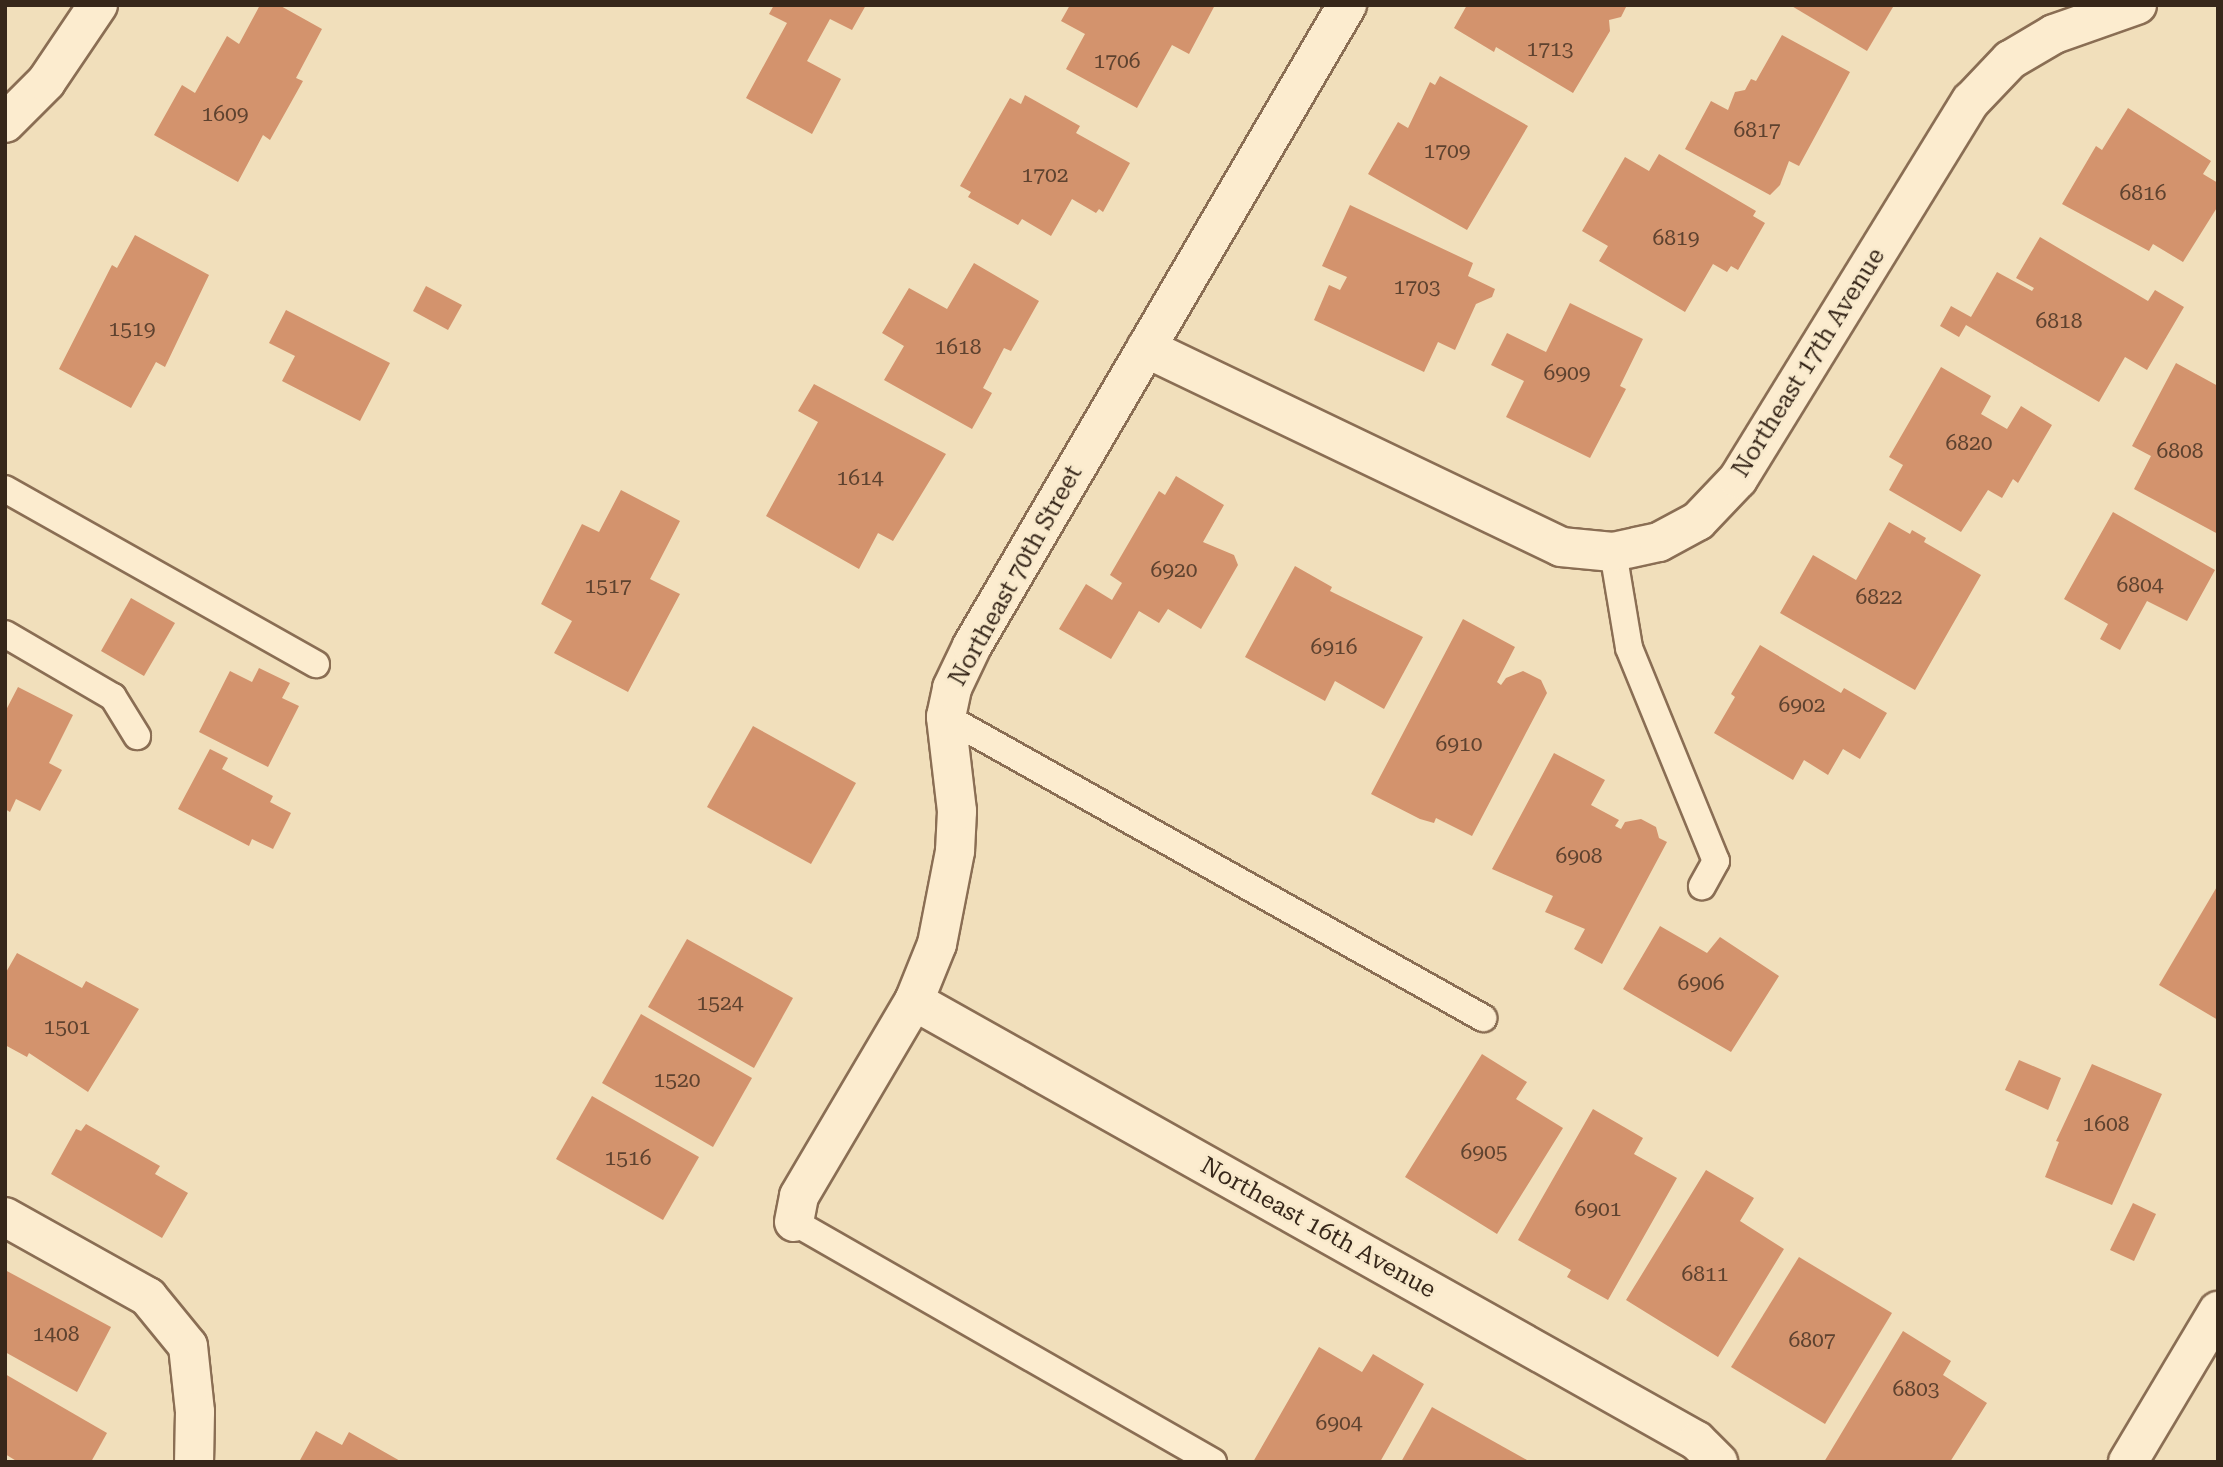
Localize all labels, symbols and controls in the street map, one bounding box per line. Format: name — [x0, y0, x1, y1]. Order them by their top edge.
house number: 1713 — [1526, 36, 1574, 62]
house number: 1706 — [1093, 48, 1141, 74]
house number: 1609 — [201, 101, 249, 127]
house number: 6817 — [1733, 117, 1781, 143]
house number: 1709 — [1423, 138, 1471, 164]
house number: 1702 — [1021, 162, 1069, 188]
house number: 6816 — [2119, 180, 2167, 206]
house number: 6819 — [1652, 225, 1700, 251]
street label: Northeast 17th Avenue — [1727, 243, 1891, 483]
house number: 1703 — [1393, 274, 1441, 300]
house number: 6818 — [2035, 308, 2083, 334]
house number: 1519 — [108, 316, 156, 342]
house number: 1618 — [934, 334, 982, 360]
house number: 6909 — [1543, 360, 1591, 386]
house number: 6820 — [1945, 430, 1993, 456]
house number: 6808 — [2156, 438, 2204, 464]
street label: Northeast 70th Street — [944, 461, 1088, 691]
house number: 1614 — [836, 465, 884, 491]
house number: 6920 — [1150, 557, 1198, 583]
house number: 6804 — [2116, 572, 2164, 598]
house number: 1517 — [584, 573, 632, 599]
house number: 6822 — [1855, 584, 1903, 610]
house number: 6916 — [1310, 634, 1358, 660]
house number: 6902 — [1778, 692, 1826, 718]
house number: 6910 — [1435, 731, 1483, 757]
house number: 6908 — [1555, 843, 1603, 869]
house number: 6906 — [1677, 970, 1725, 996]
house number: 1524 — [696, 990, 744, 1016]
house number: 1501 — [43, 1014, 91, 1040]
house number: 1520 — [653, 1067, 701, 1093]
house number: 1608 — [2082, 1111, 2130, 1137]
house number: 6905 — [1460, 1139, 1508, 1165]
house number: 1516 — [604, 1145, 652, 1171]
street label: Northeast 16th Avenue — [1195, 1151, 1441, 1305]
house number: 6901 — [1574, 1196, 1622, 1222]
house number: 6811 — [1681, 1261, 1729, 1287]
house number: 1408 — [32, 1321, 80, 1347]
house number: 6807 — [1788, 1327, 1836, 1353]
house number: 6803 — [1892, 1376, 1940, 1402]
house number: 6904 — [1315, 1410, 1363, 1436]

